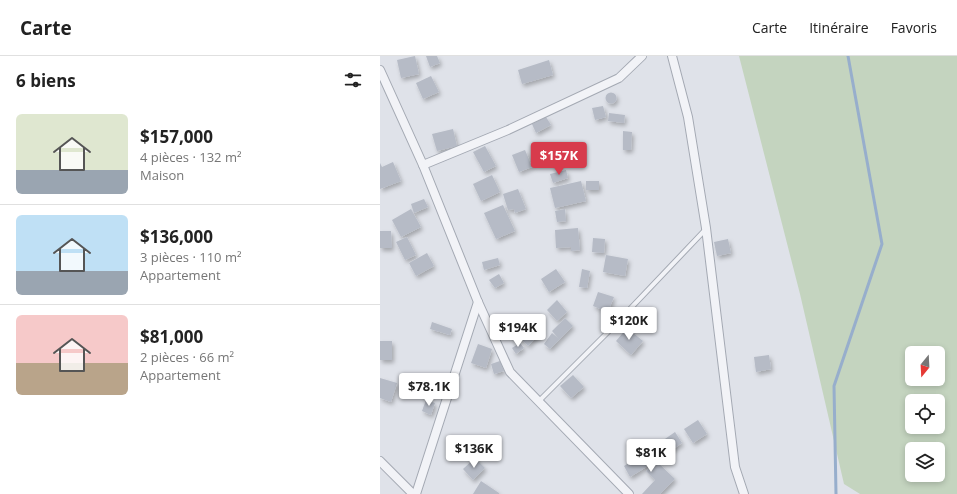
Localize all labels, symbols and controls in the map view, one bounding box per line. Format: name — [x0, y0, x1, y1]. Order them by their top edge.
text: Carte — [20, 15, 72, 41]
text: Carte — [752, 18, 787, 37]
text: Itinéraire — [809, 18, 869, 37]
text: Favoris — [891, 18, 937, 37]
text: 6 biens — [16, 69, 76, 92]
icon: filters — [342, 69, 364, 91]
text: $157,000 — [140, 125, 213, 148]
icon: home — [48, 130, 96, 178]
pin: $157K — [531, 142, 587, 176]
text: $157K — [540, 146, 578, 164]
text: 4 pièces · 132 m² — [140, 148, 241, 166]
text: Maison — [140, 166, 184, 184]
text: $136,000 — [140, 225, 213, 248]
icon: home — [48, 231, 96, 279]
text: 3 pièces · 110 m² — [140, 248, 241, 266]
text: Appartement — [140, 266, 221, 284]
pin: $120K — [601, 307, 657, 341]
text: $120K — [610, 311, 648, 329]
pin: $194K — [490, 314, 546, 348]
text: $194K — [499, 318, 537, 336]
text: $81,000 — [140, 325, 203, 348]
icon: home — [48, 331, 96, 379]
north arrow — [905, 346, 945, 386]
map controls — [905, 346, 945, 482]
text: 2 pièces · 66 m² — [140, 348, 234, 366]
text: Appartement — [140, 366, 221, 384]
pin: $78.1K — [396, 373, 462, 407]
text: $78.1K — [408, 377, 450, 395]
button: locate — [905, 394, 945, 434]
pin: $136K — [446, 435, 502, 469]
text: $136K — [455, 439, 493, 457]
pin: $81K — [627, 439, 675, 473]
button: layers — [905, 442, 945, 482]
text: $81K — [636, 443, 666, 461]

